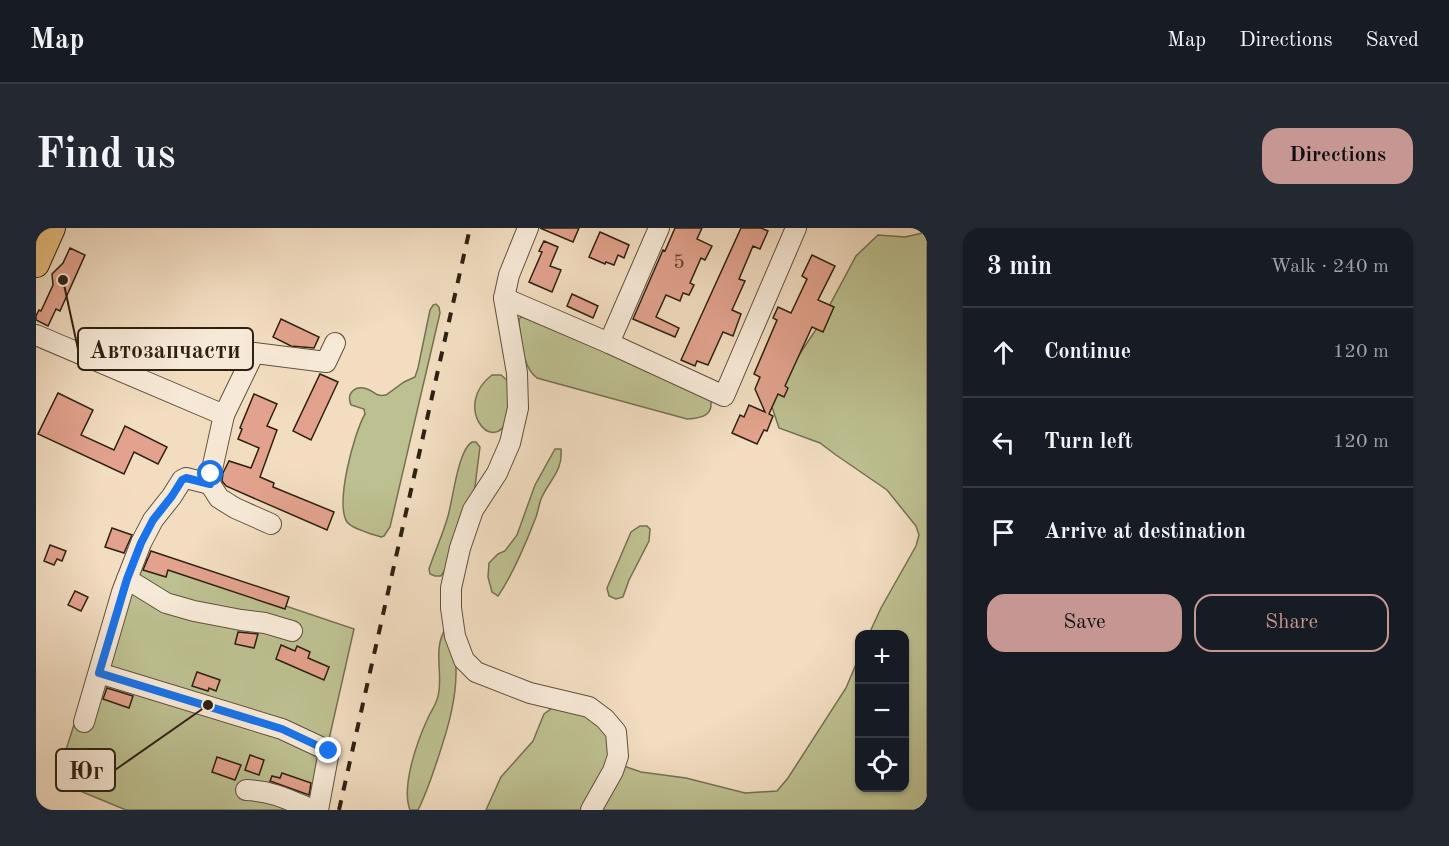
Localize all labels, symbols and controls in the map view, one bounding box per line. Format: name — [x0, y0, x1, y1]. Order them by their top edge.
text: Map — [30, 27, 84, 55]
text: Map — [1167, 30, 1206, 51]
text: Directions — [1239, 30, 1333, 51]
text: Saved — [1366, 30, 1419, 51]
button: Directions — [1262, 128, 1413, 184]
text: Find us — [36, 135, 175, 177]
house number: 5 — [673, 253, 685, 273]
text: 3 min — [987, 254, 1052, 280]
text: Walk · 240 m — [1270, 257, 1389, 277]
callout: Автозапчасти — [78, 328, 253, 370]
icon: ahead — [987, 336, 1020, 369]
text: Автозапчасти — [89, 340, 241, 364]
text: Continue — [1044, 341, 1131, 363]
text: 120 m — [1333, 342, 1389, 362]
icon: left — [987, 426, 1020, 459]
text: Turn left — [1044, 431, 1133, 453]
text: 120 m — [1333, 432, 1389, 452]
route start — [197, 460, 223, 486]
icon: arrive — [987, 516, 1020, 549]
text: Arrive at destination — [1044, 521, 1246, 543]
button: Save — [987, 594, 1182, 652]
button: Share — [1194, 594, 1389, 652]
map controls — [855, 630, 909, 792]
button: + — [855, 630, 909, 684]
button: − — [855, 684, 909, 738]
route end — [315, 737, 341, 763]
button: locate — [855, 738, 909, 792]
callout: Юг — [56, 749, 115, 791]
text: Юг — [68, 761, 104, 785]

